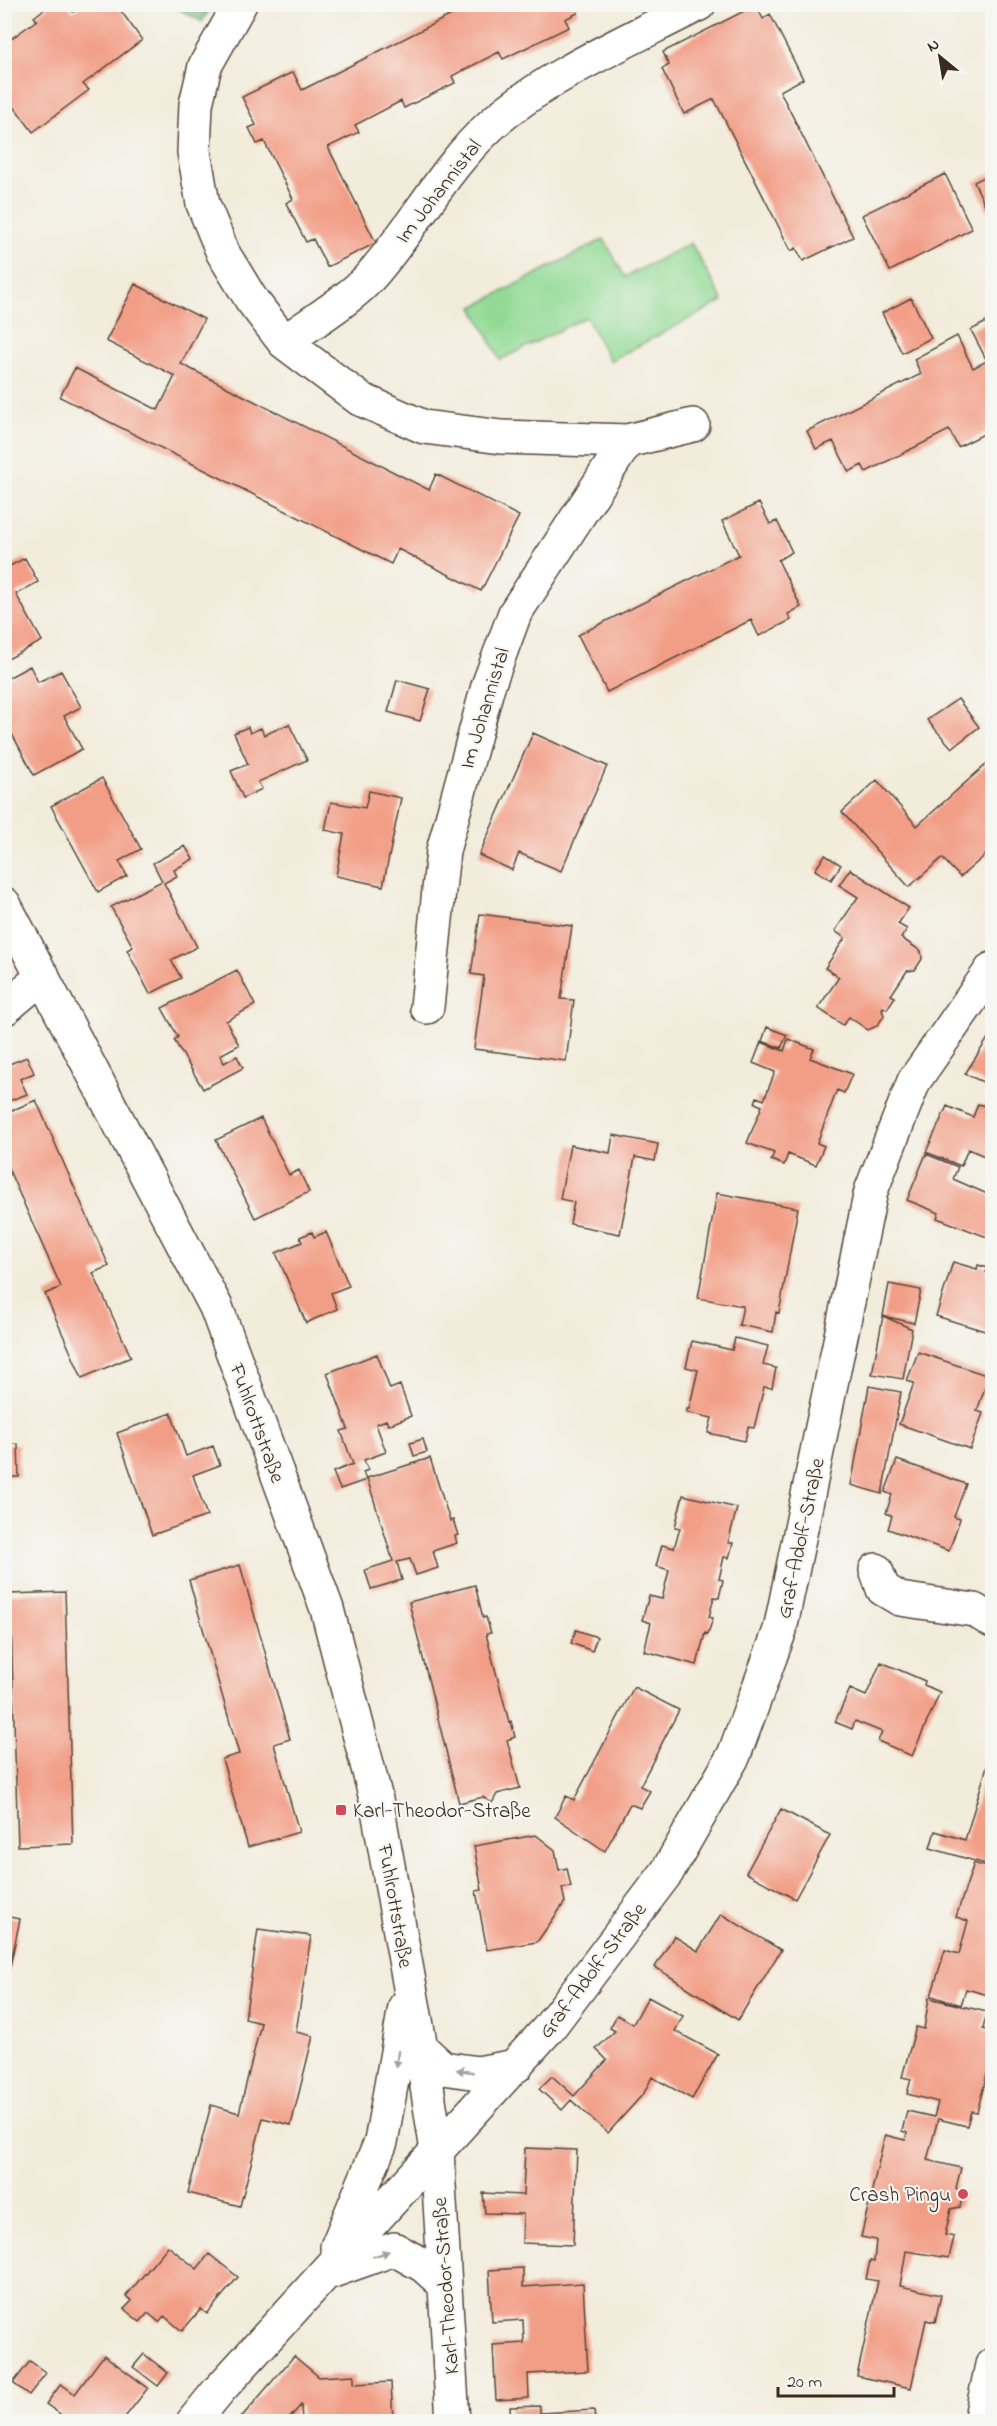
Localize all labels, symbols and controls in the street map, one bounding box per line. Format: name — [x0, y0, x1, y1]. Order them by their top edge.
north arrow — [910, 27, 970, 87]
text: N — [923, 33, 944, 59]
street label: Im Johannistal — [389, 134, 490, 251]
street label: Im Johannistal — [453, 644, 519, 773]
street label: Fuhlrottstraße — [220, 1359, 292, 1488]
street label: Graf-Adolf-Straße — [770, 1455, 834, 1622]
place label: Karl-Theodor-Straße — [353, 1797, 531, 1827]
marker: Karl-Theodor-Straße — [334, 1803, 348, 1817]
street label: Fuhlrottstraße — [368, 1841, 420, 1971]
street label: Graf-Adolf-Straße — [532, 1896, 655, 2046]
one-way arrow — [393, 2049, 402, 2068]
one-way arrow — [455, 2066, 474, 2075]
place label: Crash Pingu — [849, 2181, 951, 2213]
marker: Crash Pingu — [956, 2187, 970, 2201]
street label: Karl-Theodor-Straße — [426, 2196, 468, 2376]
one-way arrow — [372, 2249, 390, 2258]
scale bar — [778, 2360, 894, 2398]
text: 20 m — [787, 2370, 822, 2396]

